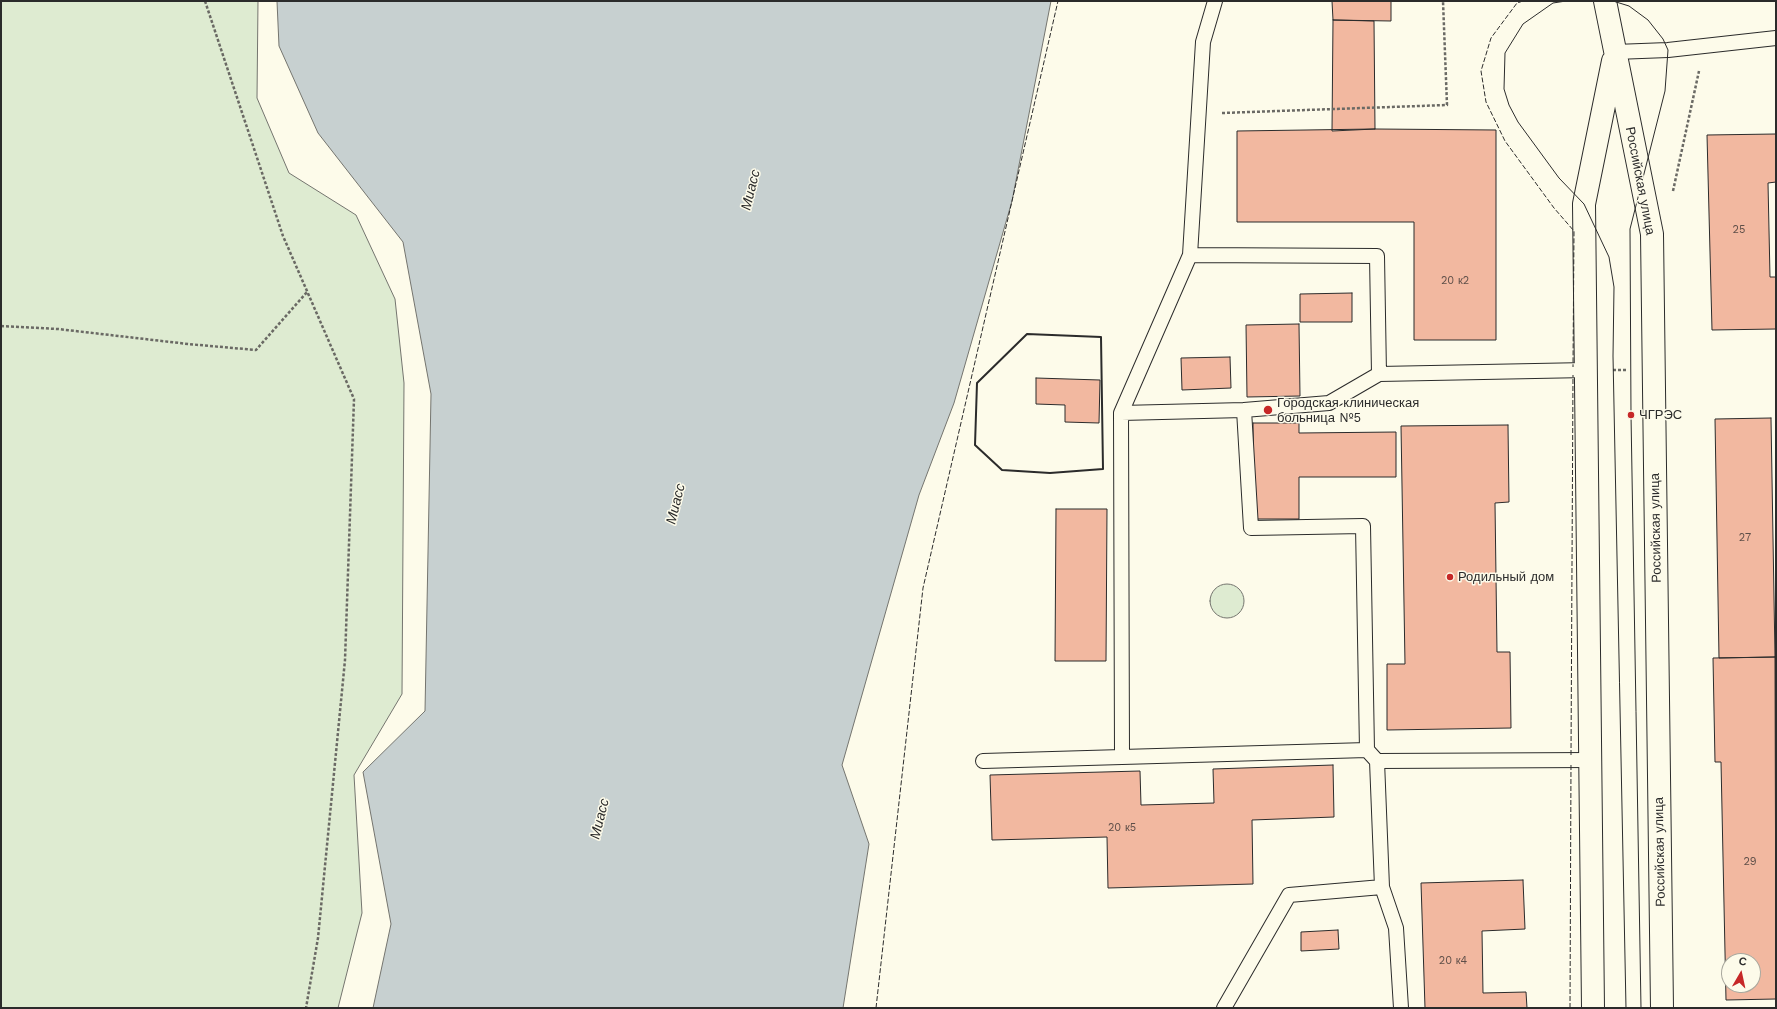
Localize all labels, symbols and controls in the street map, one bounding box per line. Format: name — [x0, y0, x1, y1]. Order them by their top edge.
street label: Российская улица — [1622, 126, 1658, 236]
water label: Миасс — [738, 168, 764, 212]
house number: 25 — [1733, 223, 1745, 237]
house number: 20 к2 — [1441, 274, 1469, 288]
place label: Городская клиническая больница №5 — [1277, 395, 1419, 426]
marker: Городская клиническая больница №5 — [1262, 404, 1274, 416]
place label: ЧГРЭС — [1639, 407, 1682, 423]
marker: ЧГРЭС — [1626, 410, 1636, 420]
street label: Российская улица — [1647, 473, 1665, 583]
water label: Миасс — [663, 482, 689, 526]
house number: 27 — [1739, 531, 1751, 545]
place label: Родильный дом — [1458, 569, 1554, 585]
marker: Родильный дом — [1445, 572, 1455, 582]
water label: Миасс — [587, 797, 613, 841]
street label: Российская улица — [1651, 797, 1669, 907]
house number: 20 к5 — [1108, 821, 1136, 835]
house number: 29 — [1743, 855, 1757, 869]
north arrow — [1721, 953, 1761, 993]
house number: 20 к4 — [1439, 954, 1467, 968]
text: С — [1738, 955, 1748, 969]

